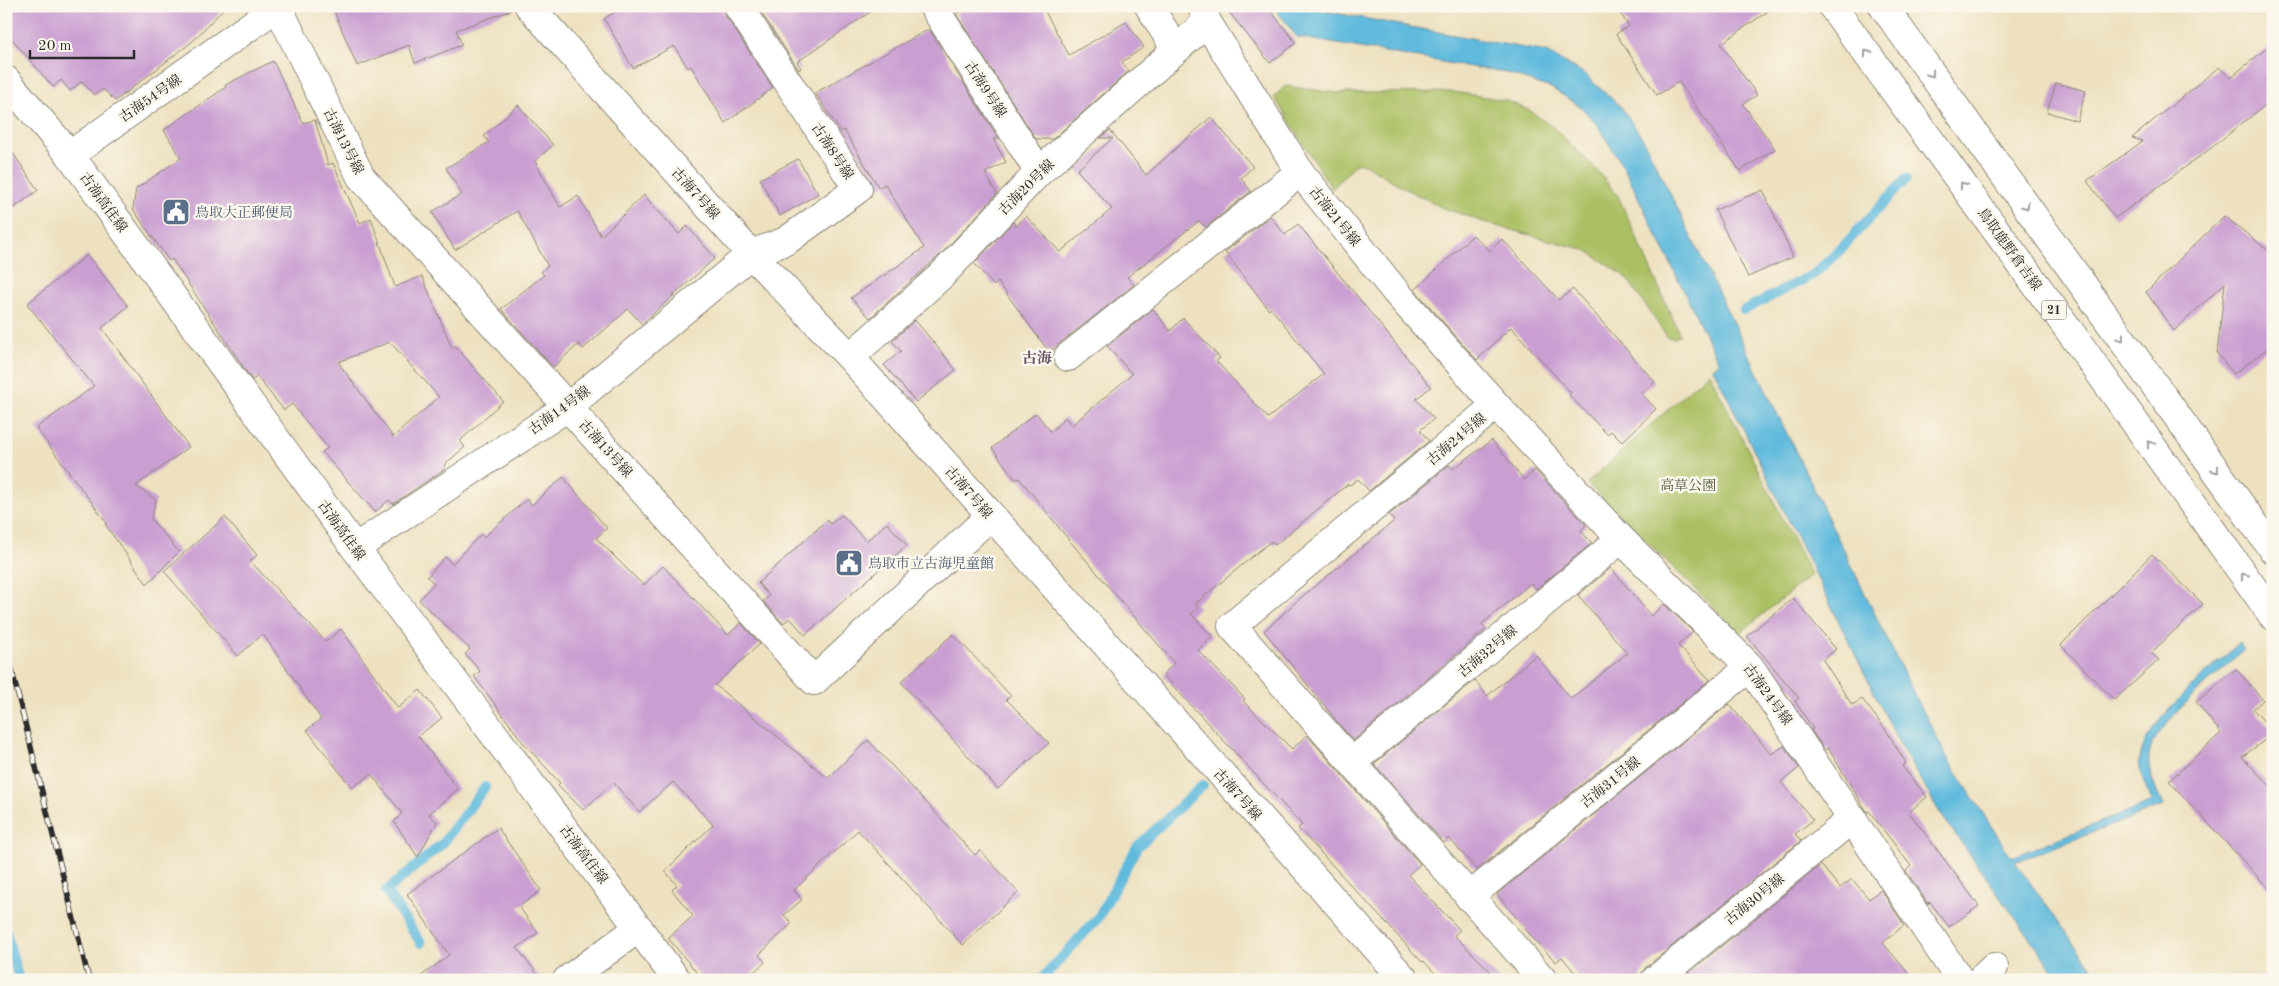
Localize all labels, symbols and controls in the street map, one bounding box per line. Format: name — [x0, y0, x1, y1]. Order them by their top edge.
scale bar — [30, 28, 134, 60]
text: 20 m — [38, 39, 72, 54]
one-way arrow — [1864, 49, 1873, 59]
street label: 古海9号線 — [962, 58, 1009, 120]
one-way arrow — [1926, 68, 1934, 77]
street label: 古海54号線 — [116, 72, 184, 125]
street label: 古海13号線 — [320, 106, 367, 177]
street label: 古海8号線 — [809, 120, 856, 182]
street label: 古海20号線 — [996, 157, 1057, 218]
street label: 古海7号線 — [669, 164, 723, 222]
street label: 古海高住線 — [77, 170, 130, 235]
one-way arrow — [1960, 181, 1969, 191]
street label: 古海21号線 — [1306, 184, 1363, 249]
public building icon: 鳥取大正郵便局 — [161, 197, 191, 227]
one-way arrow — [2020, 200, 2029, 210]
place label: 鳥取大正郵便局 — [195, 205, 293, 220]
street label: 鳥取鹿野倉吉線 — [1975, 205, 2044, 293]
road number: 21 — [2042, 300, 2066, 320]
one-way arrow — [2115, 332, 2124, 342]
district label: 古海 — [1022, 350, 1052, 367]
street label: 古海14号線 — [526, 383, 593, 438]
street label: 古海24号線 — [1424, 410, 1489, 468]
street label: 古海13号線 — [576, 416, 635, 480]
one-way arrow — [2147, 440, 2156, 450]
street label: 古海7号線 — [942, 463, 995, 521]
one-way arrow — [2210, 464, 2219, 474]
park label: 高草公園 — [1660, 478, 1716, 493]
street label: 古海高住線 — [315, 498, 368, 563]
public building icon: 鳥取市立古海児童館 — [834, 548, 864, 578]
place label: 鳥取市立古海児童館 — [868, 556, 994, 571]
one-way arrow — [2242, 573, 2250, 582]
street label: 古海32号線 — [1455, 622, 1520, 680]
street label: 古海24号線 — [1740, 661, 1795, 728]
street label: 古海31号線 — [1578, 754, 1643, 811]
street label: 古海7号線 — [1211, 765, 1265, 823]
street label: 古海高住線 — [557, 822, 611, 887]
street label: 古海30号線 — [1722, 871, 1787, 928]

